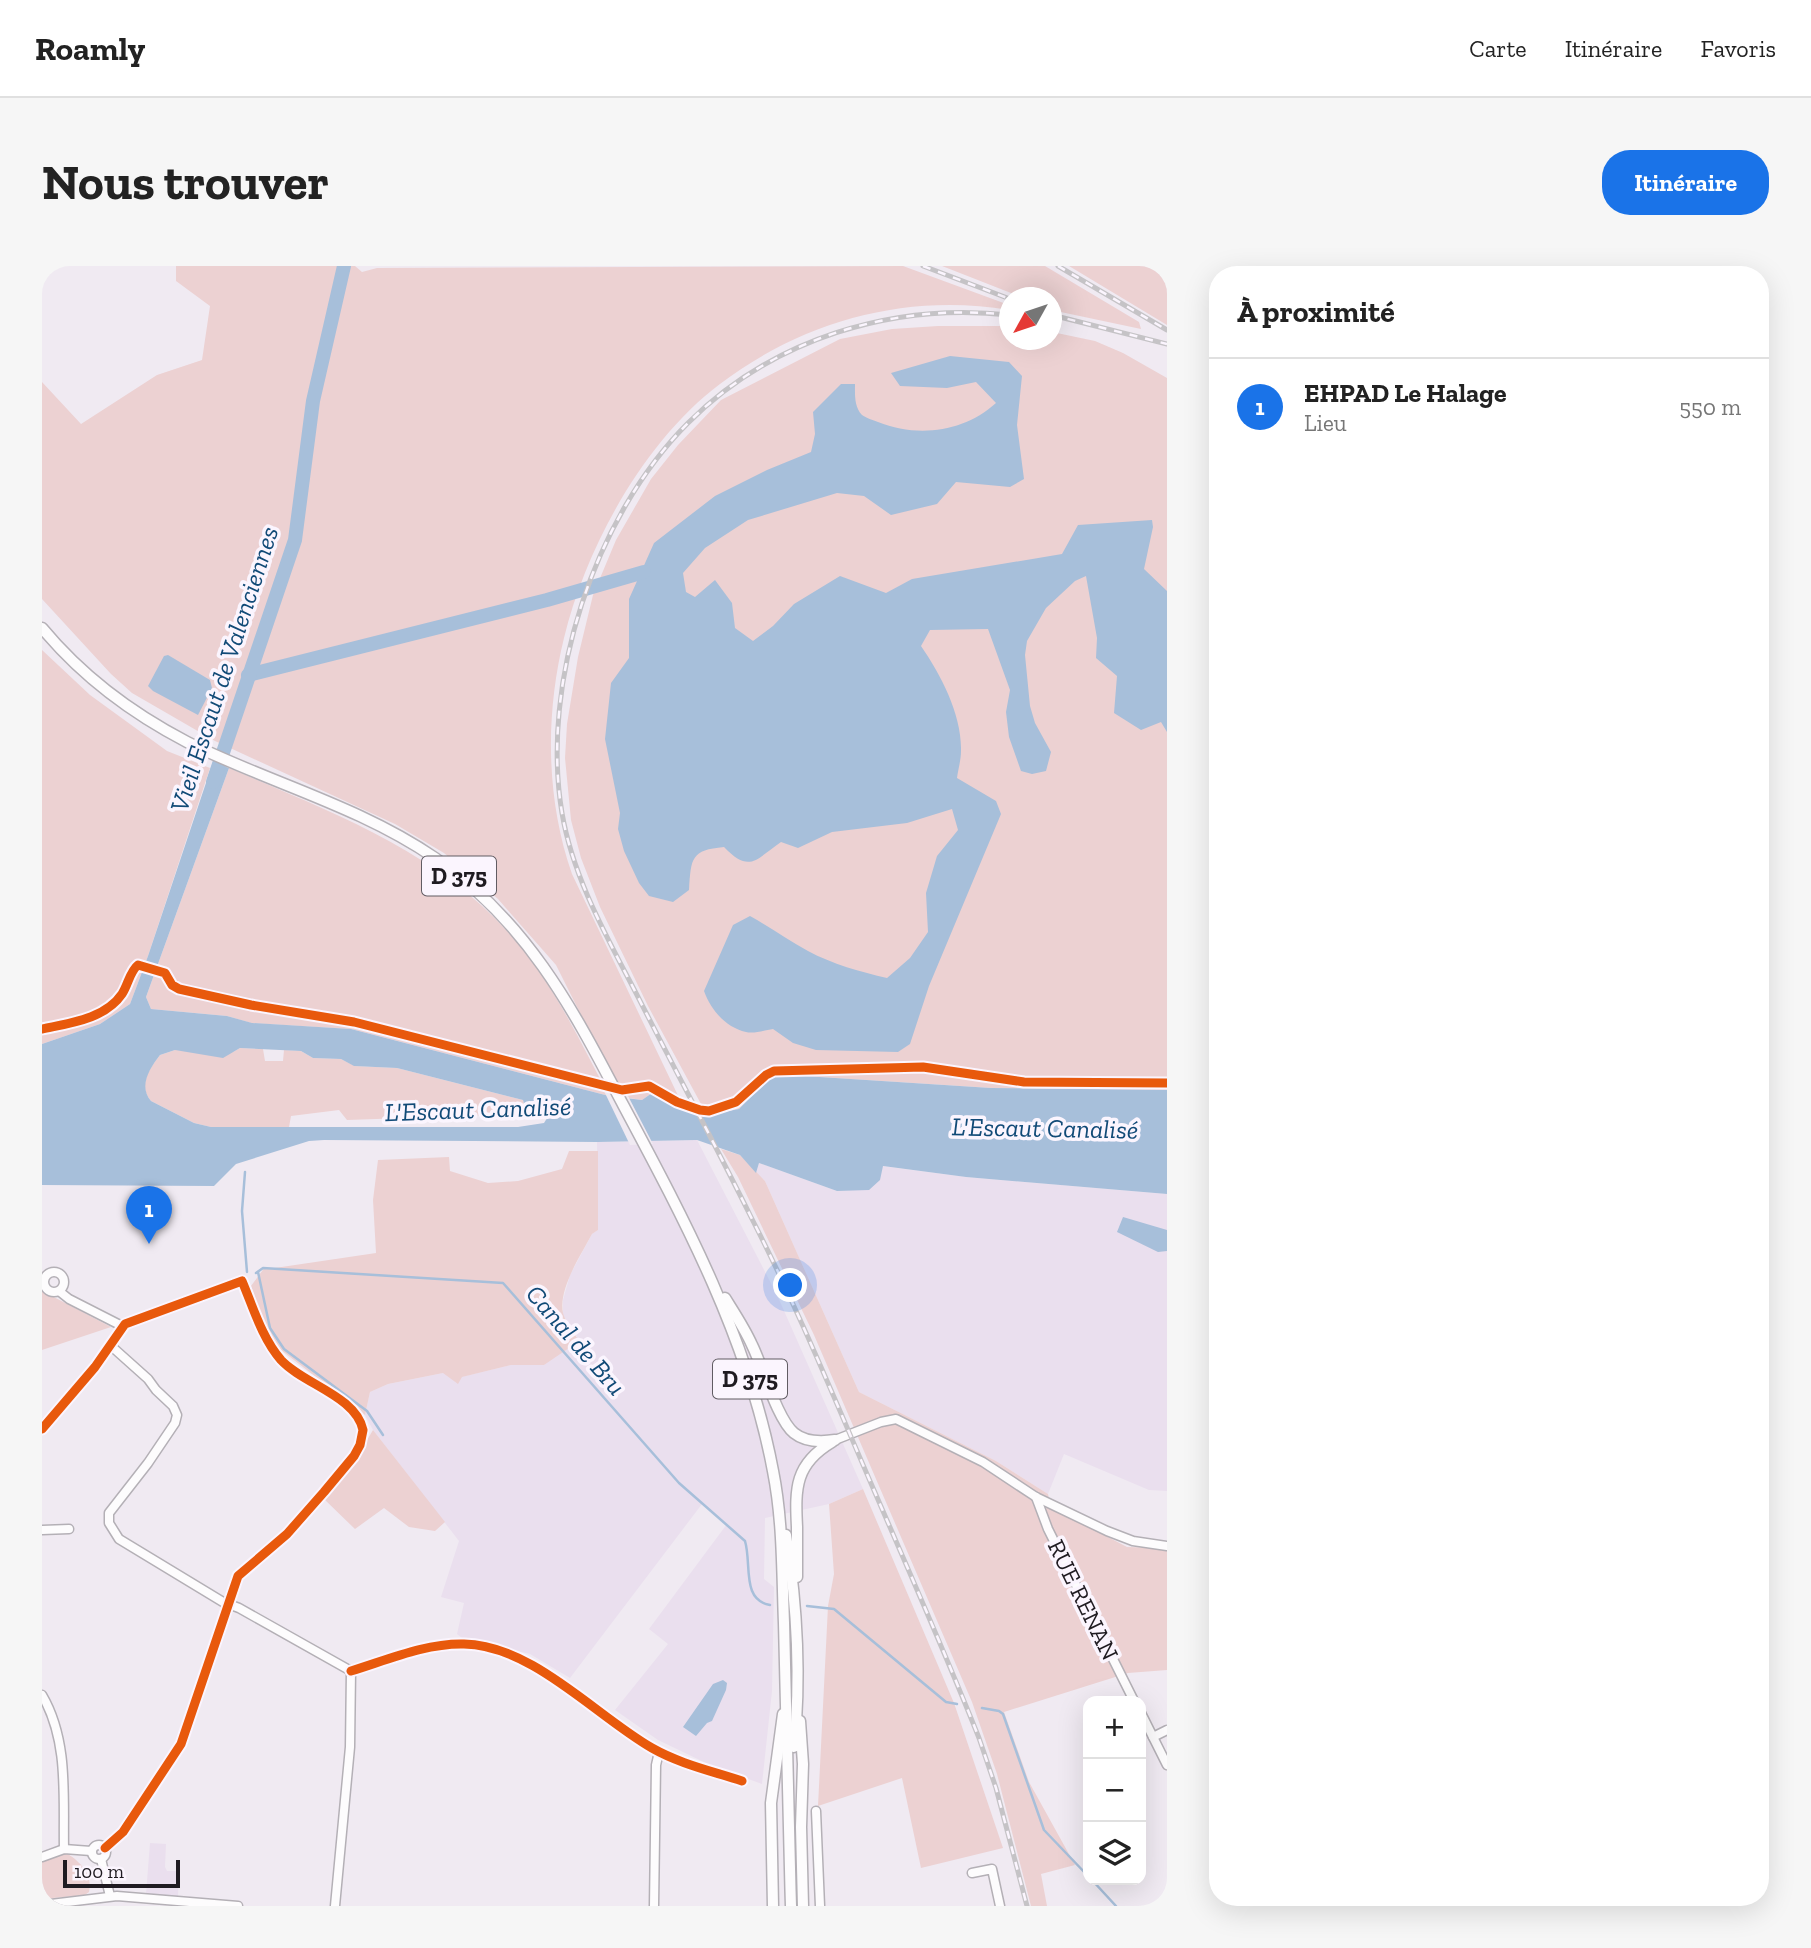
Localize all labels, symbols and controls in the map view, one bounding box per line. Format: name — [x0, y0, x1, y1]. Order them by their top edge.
text: Roamly — [35, 29, 145, 68]
text: Carte — [1469, 34, 1527, 63]
text: Itinéraire — [1565, 34, 1662, 63]
text: Favoris — [1700, 34, 1776, 63]
button: Itinéraire — [1602, 150, 1769, 215]
text: Nous trouver — [42, 153, 329, 212]
north arrow — [999, 287, 1062, 350]
text: À proximité — [1237, 294, 1395, 330]
text: EHPAD Le Halage — [1304, 377, 1507, 409]
text: 1 — [1255, 393, 1265, 421]
text: 550 m — [1679, 393, 1741, 421]
text: Lieu — [1304, 409, 1347, 437]
water label: Vieil Escaut de Valenciennes — [163, 522, 285, 816]
road number: D 375 — [422, 856, 496, 896]
water label: L'Escaut Canalisé — [384, 1090, 572, 1128]
water label: L'Escaut Canalisé — [951, 1110, 1139, 1146]
pin: 1 — [126, 1186, 172, 1244]
your location — [773, 1268, 807, 1302]
water label: Canal de Bru — [519, 1278, 633, 1402]
road number: D 375 — [713, 1360, 787, 1398]
street label: RUE RENAN — [1042, 1535, 1125, 1665]
map controls — [1083, 1696, 1146, 1885]
button: + — [1083, 1696, 1146, 1759]
button: − — [1083, 1759, 1146, 1822]
button: layers — [1083, 1822, 1146, 1885]
scale bar — [63, 1857, 180, 1889]
text: 100 m — [74, 1860, 124, 1883]

